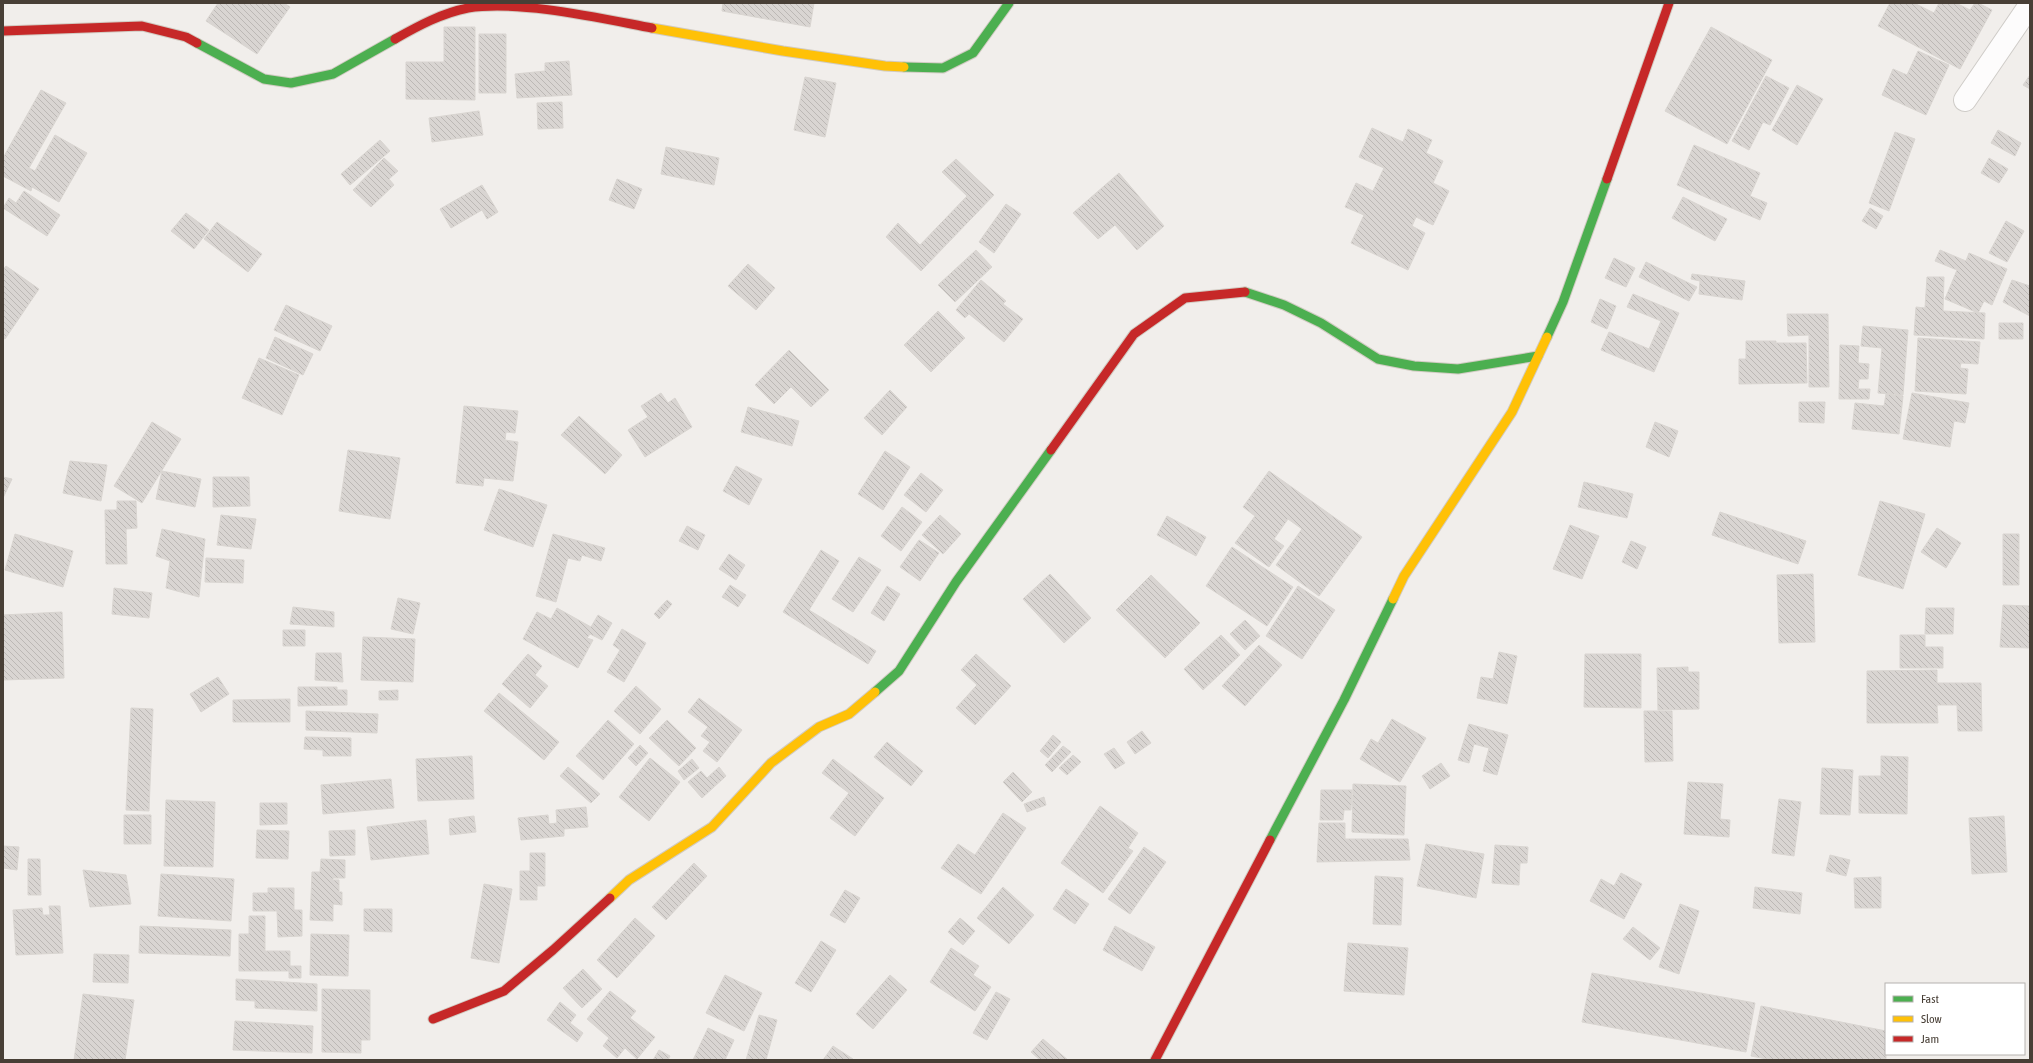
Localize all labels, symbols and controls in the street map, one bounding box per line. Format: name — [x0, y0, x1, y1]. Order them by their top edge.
legend — [1885, 983, 2025, 1055]
text: Fast — [1921, 992, 1939, 1006]
text: Slow — [1921, 1012, 1942, 1026]
text: Jam — [1921, 1032, 1939, 1046]

